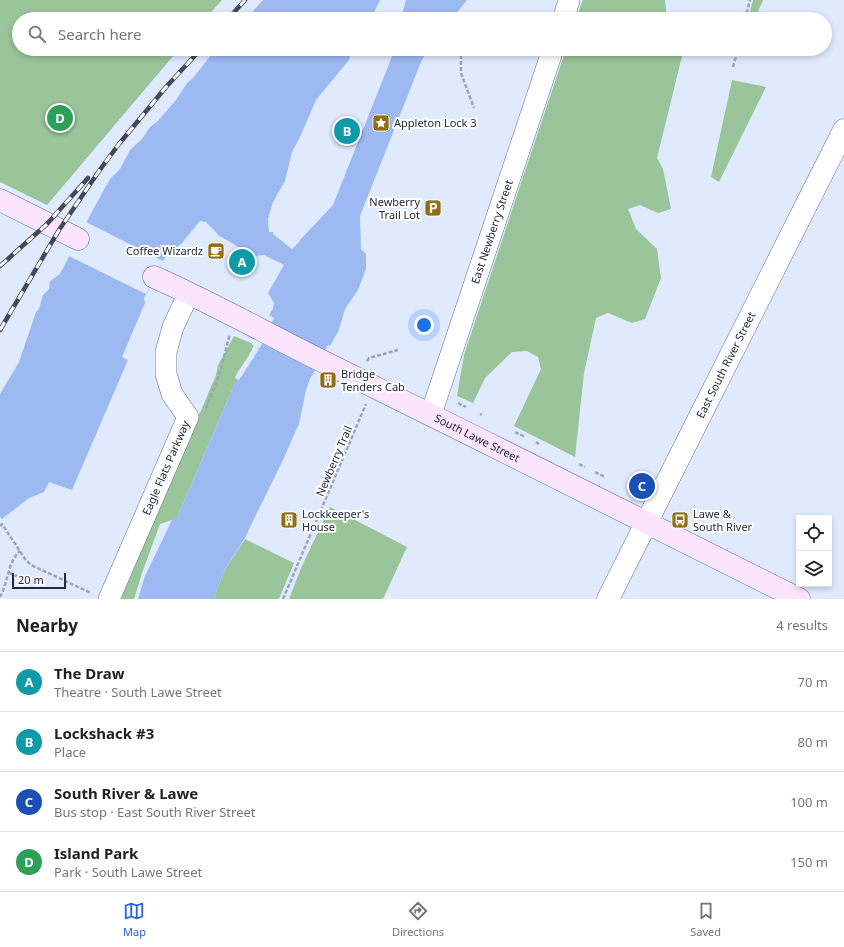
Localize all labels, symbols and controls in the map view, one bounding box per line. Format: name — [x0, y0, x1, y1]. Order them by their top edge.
search box — [12, 12, 832, 56]
icon: search — [26, 23, 48, 45]
text: Search here — [58, 24, 141, 44]
pin: D — [47, 103, 73, 133]
place icon: Appleton Lock 3 — [371, 113, 391, 133]
place label: Appleton Lock 3 — [394, 115, 477, 130]
pin: B — [334, 116, 360, 146]
street label: East Newberry Street — [467, 178, 516, 286]
place label: Newberry Trail Lot — [369, 194, 420, 222]
parking icon: Newberry Trail Lot — [423, 198, 443, 218]
cafe icon: Coffee Wizardz — [206, 241, 226, 261]
place label: Coffee Wizardz — [126, 243, 203, 258]
pin: A — [229, 247, 255, 277]
street label: East South River Street — [692, 309, 758, 421]
your location — [414, 315, 434, 335]
place label: Bridge Tenders Cab — [341, 366, 405, 394]
building icon: Bridge Tenders Cab — [318, 370, 338, 390]
street label: South Lawe Street — [432, 410, 523, 465]
street label: Eagle Flats Parkway — [138, 418, 193, 517]
street label: Newberry Trail — [312, 423, 355, 498]
pin: C — [629, 471, 655, 501]
place label: Lockkeeper's House — [302, 506, 369, 534]
place label: Lawe & South River — [693, 506, 753, 534]
building icon: Lockkeeper's House — [279, 510, 299, 530]
bus stop icon: Lawe & South River — [670, 510, 690, 530]
map controls — [796, 515, 832, 587]
button: locate — [796, 515, 832, 551]
button: layers — [796, 551, 832, 587]
scale bar — [12, 571, 66, 590]
text: 20 m — [18, 572, 44, 587]
text: Nearby — [16, 614, 78, 637]
text: 4 results — [776, 616, 828, 634]
text: The Draw — [54, 663, 124, 683]
text: A — [25, 673, 34, 691]
text: 70 m — [798, 673, 828, 691]
text: Theatre · South Lawe Street — [54, 683, 222, 701]
text: Lockshack #3 — [54, 723, 154, 743]
text: B — [25, 733, 33, 751]
text: 80 m — [798, 733, 828, 751]
text: Place — [54, 743, 86, 761]
text: South River & Lawe — [54, 783, 198, 803]
text: C — [25, 793, 33, 811]
text: 100 m — [790, 793, 828, 811]
text: Bus stop · East South River Street — [54, 803, 256, 821]
text: Island Park — [54, 843, 138, 863]
text: D — [24, 853, 34, 871]
text: 150 m — [790, 853, 828, 871]
text: Park · South Lawe Street — [54, 863, 202, 881]
tab: Map — [123, 900, 146, 939]
tab: Directions — [392, 900, 444, 939]
tab: Saved — [690, 900, 721, 939]

